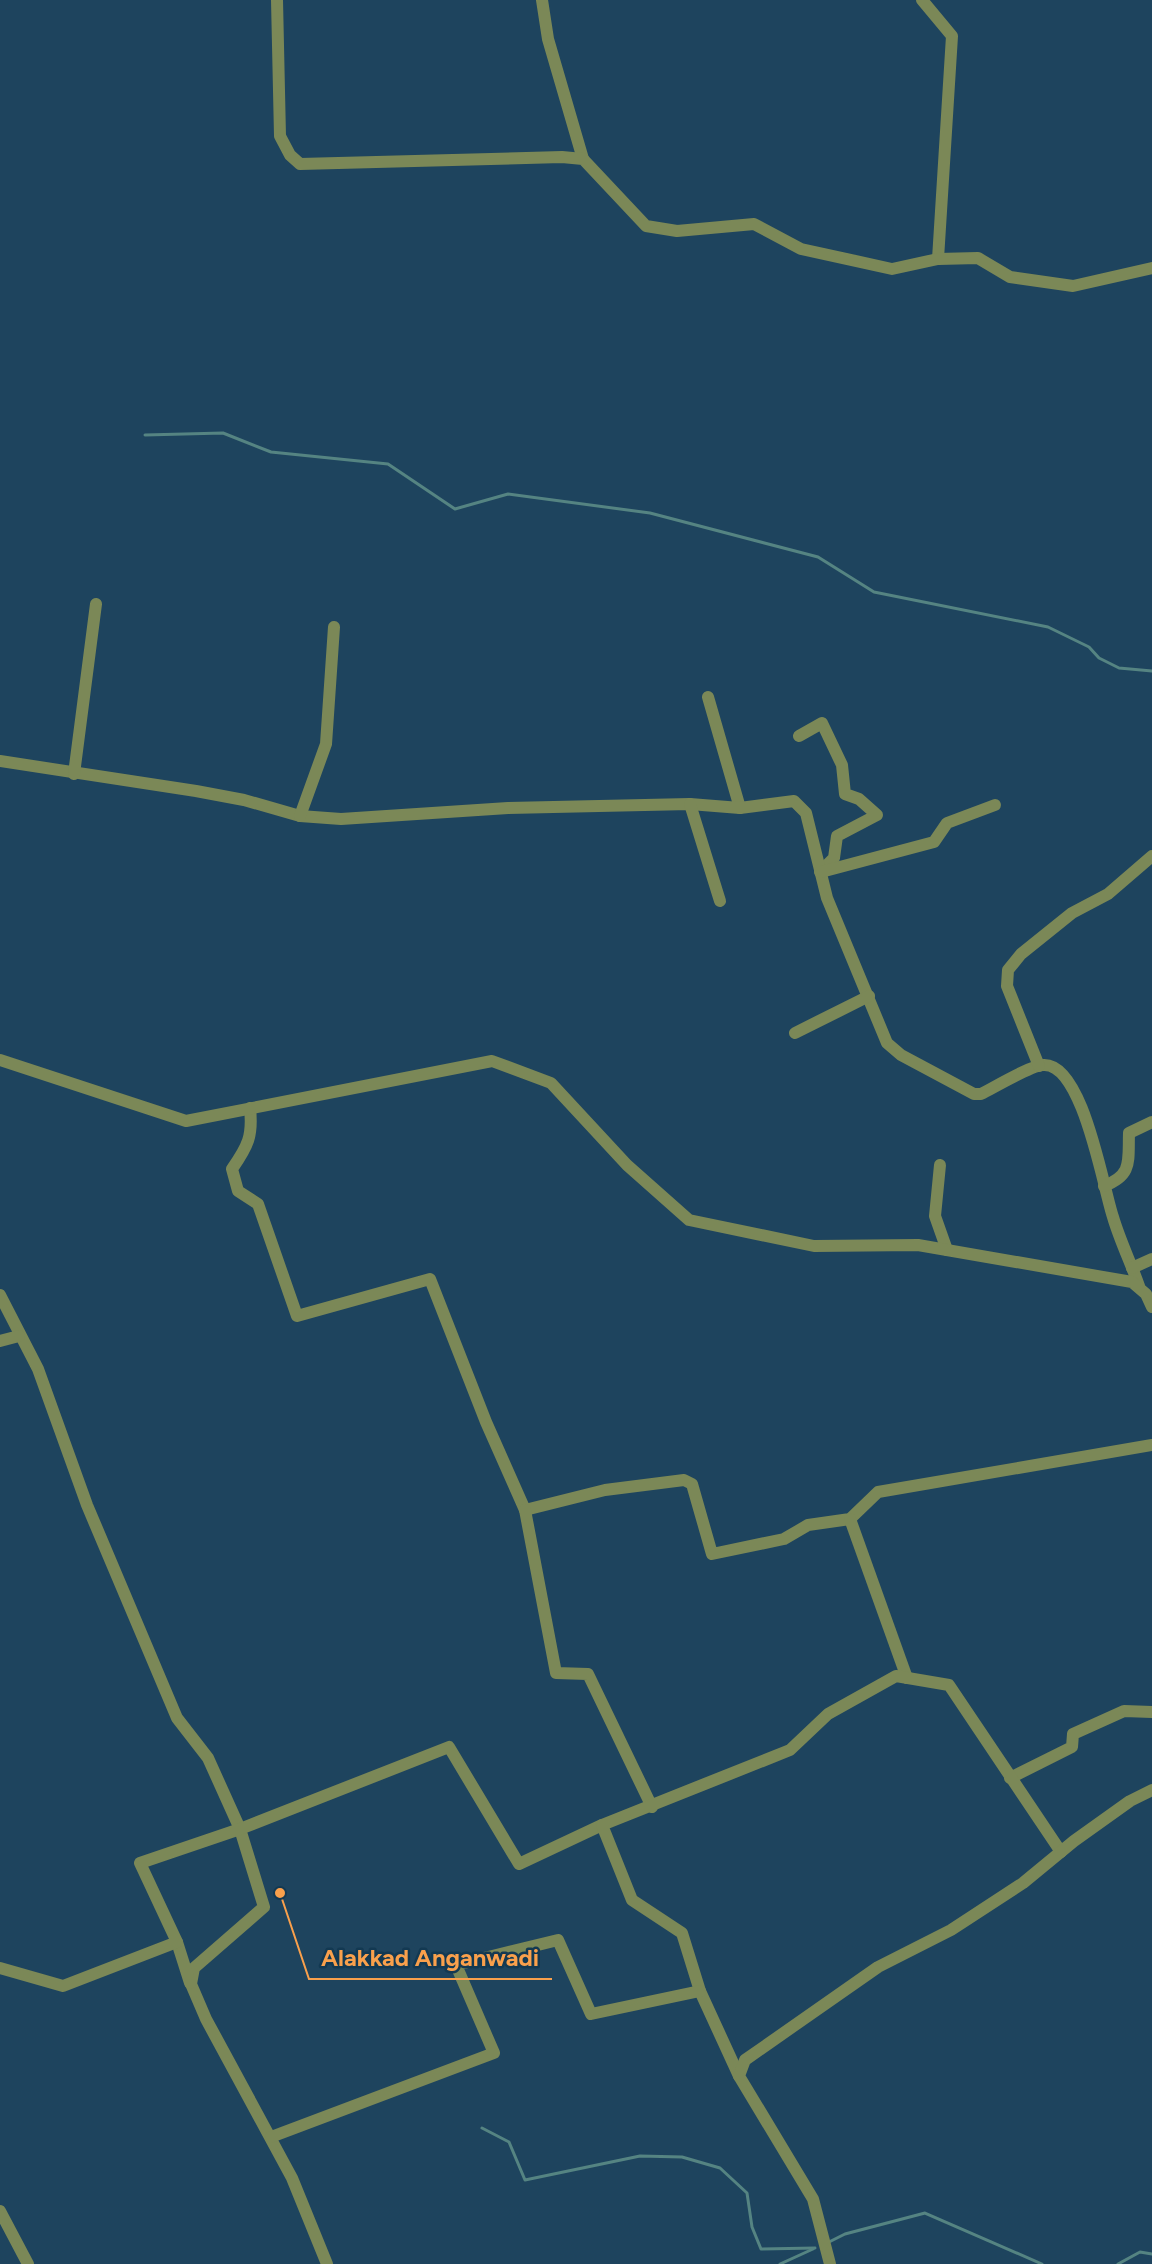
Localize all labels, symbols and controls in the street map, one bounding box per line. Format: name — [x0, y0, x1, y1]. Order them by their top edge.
callout: Alakkad Anganwadi — [309, 1937, 552, 1979]
text: Alakkad Anganwadi — [321, 1943, 539, 1972]

